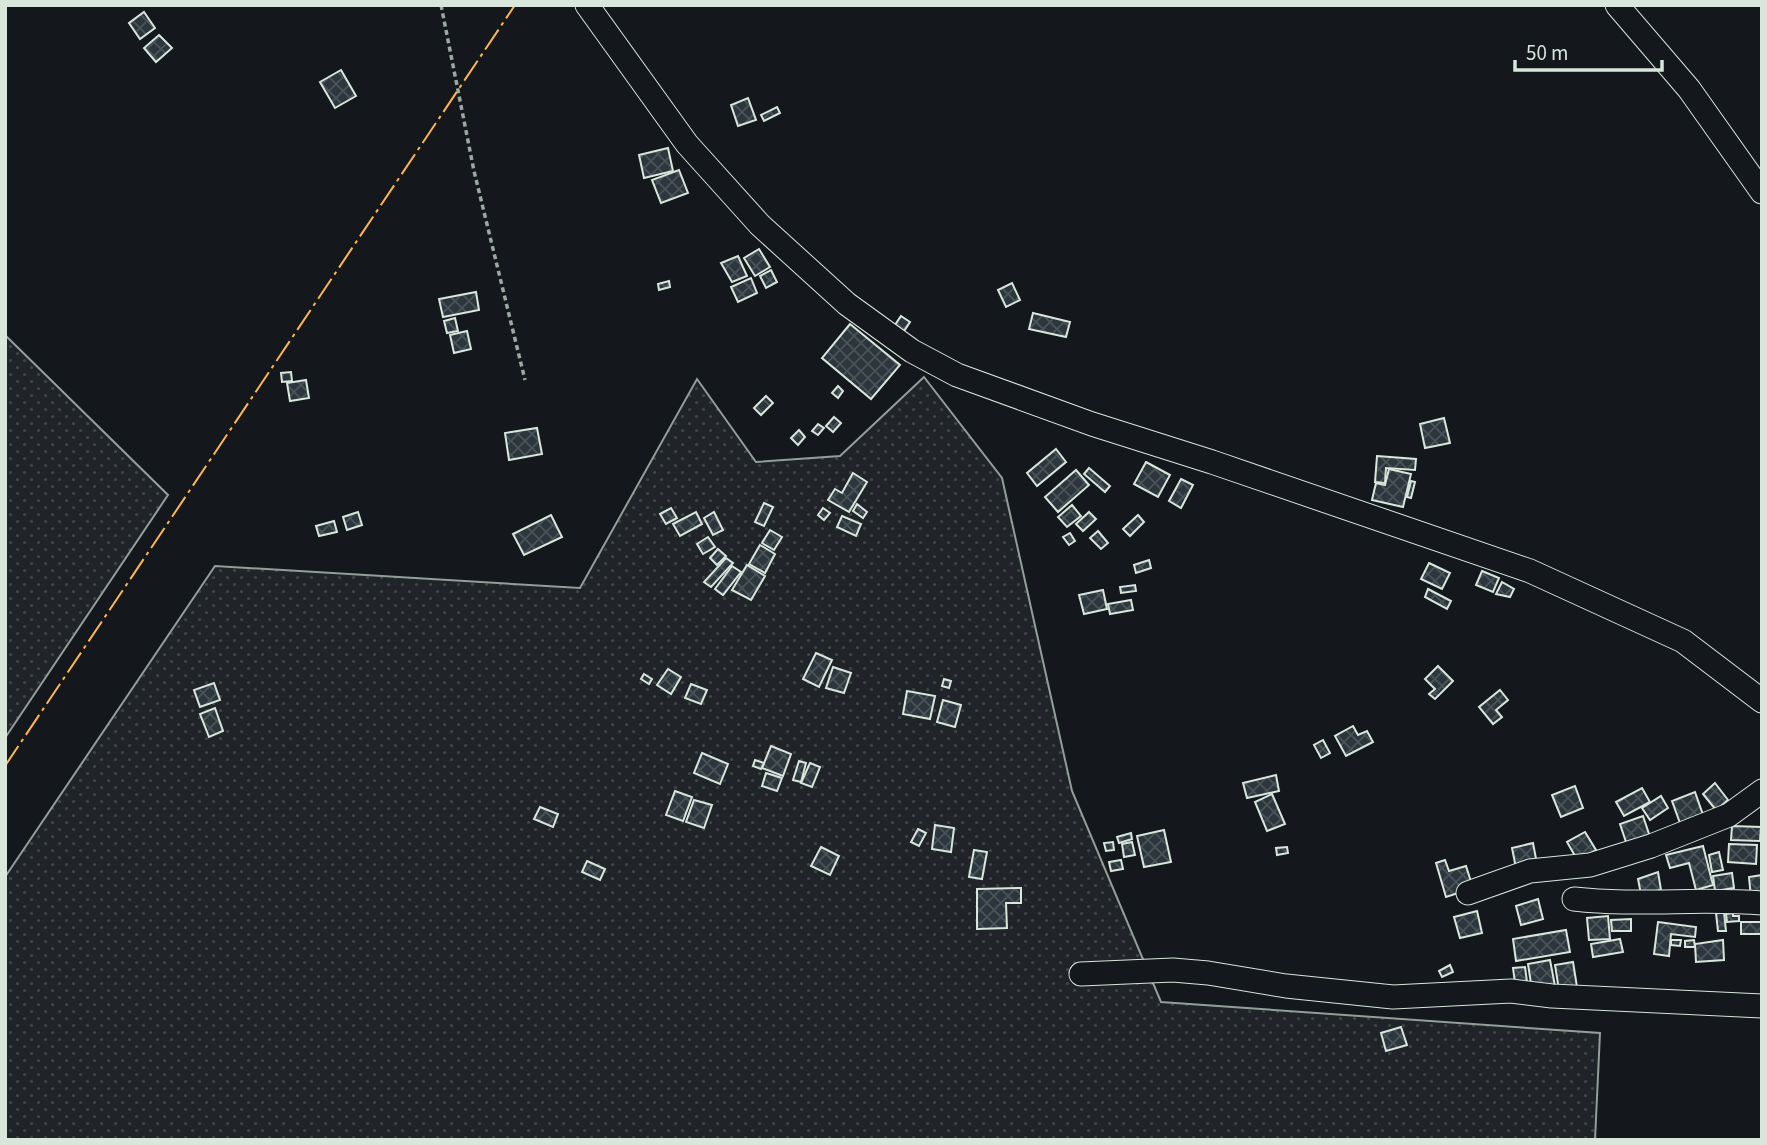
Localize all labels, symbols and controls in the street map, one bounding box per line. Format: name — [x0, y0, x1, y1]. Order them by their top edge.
scale bar — [1515, 28, 1662, 72]
text: 50 m — [1526, 38, 1568, 68]

